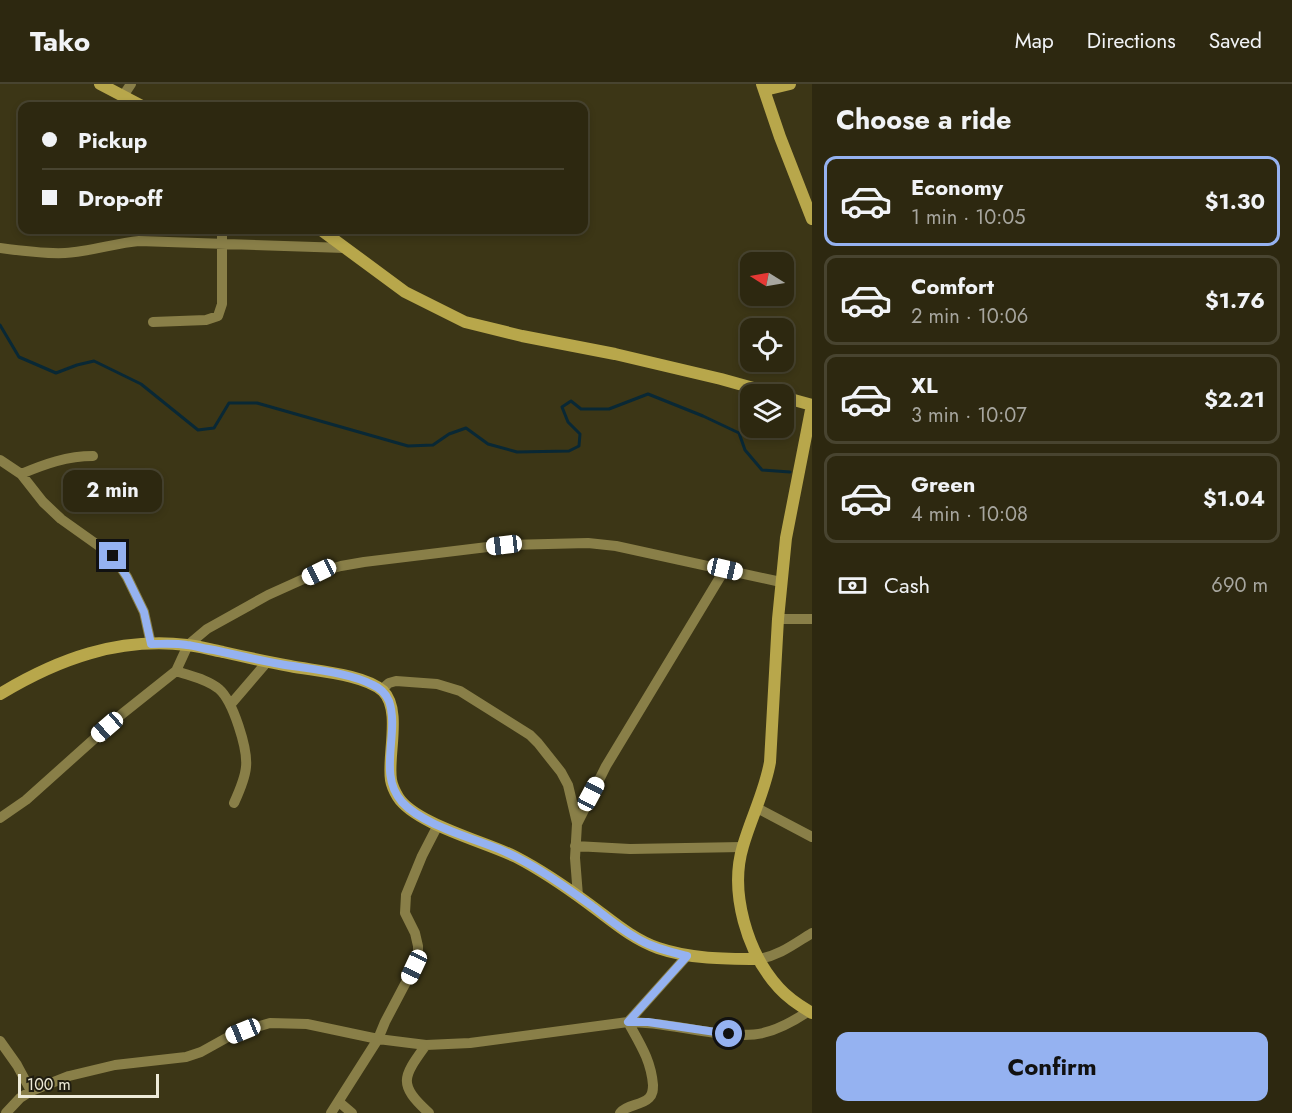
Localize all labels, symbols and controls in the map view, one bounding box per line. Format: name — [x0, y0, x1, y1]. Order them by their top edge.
text: Tako — [30, 21, 90, 62]
text: Map — [1015, 26, 1054, 56]
text: Directions — [1087, 26, 1176, 56]
text: Saved — [1209, 26, 1262, 56]
text: Choose a ride — [836, 100, 1011, 139]
text: Pickup — [78, 124, 147, 156]
text: Economy — [911, 171, 1003, 203]
icon: car — [839, 174, 893, 228]
text: Drop-off — [78, 182, 162, 214]
text: $1.30 — [1205, 185, 1265, 217]
text: 1 min · 10:05 — [911, 203, 1026, 232]
north arrow — [740, 252, 794, 306]
map controls — [740, 252, 794, 438]
text: Comfort — [911, 270, 994, 302]
icon: car — [839, 273, 893, 327]
text: $1.76 — [1205, 284, 1265, 316]
text: 2 min · 10:06 — [911, 302, 1028, 331]
button: locate — [740, 318, 794, 372]
text: XL — [911, 369, 938, 401]
icon: car — [839, 372, 893, 426]
text: $2.21 — [1204, 383, 1265, 415]
button: layers — [740, 384, 794, 438]
text: 3 min · 10:07 — [911, 401, 1027, 430]
text: Green — [911, 468, 975, 500]
callout: 2 min — [63, 469, 162, 511]
icon: car — [839, 471, 893, 525]
text: 2 min — [86, 476, 139, 505]
text: $1.04 — [1203, 482, 1265, 514]
text: 4 min · 10:08 — [911, 500, 1028, 529]
car — [485, 534, 523, 556]
route end — [99, 542, 126, 569]
car — [299, 556, 339, 588]
car — [705, 556, 745, 582]
icon: cash — [836, 569, 869, 602]
text: Cash — [884, 569, 930, 601]
text: 690 m — [1211, 571, 1268, 600]
car — [88, 708, 126, 746]
car — [575, 774, 607, 814]
car — [398, 947, 430, 987]
car — [223, 1016, 263, 1046]
route start — [715, 1020, 742, 1047]
button: Confirm — [836, 1032, 1268, 1101]
scale bar — [18, 1071, 159, 1098]
text: 100 m — [27, 1073, 71, 1096]

